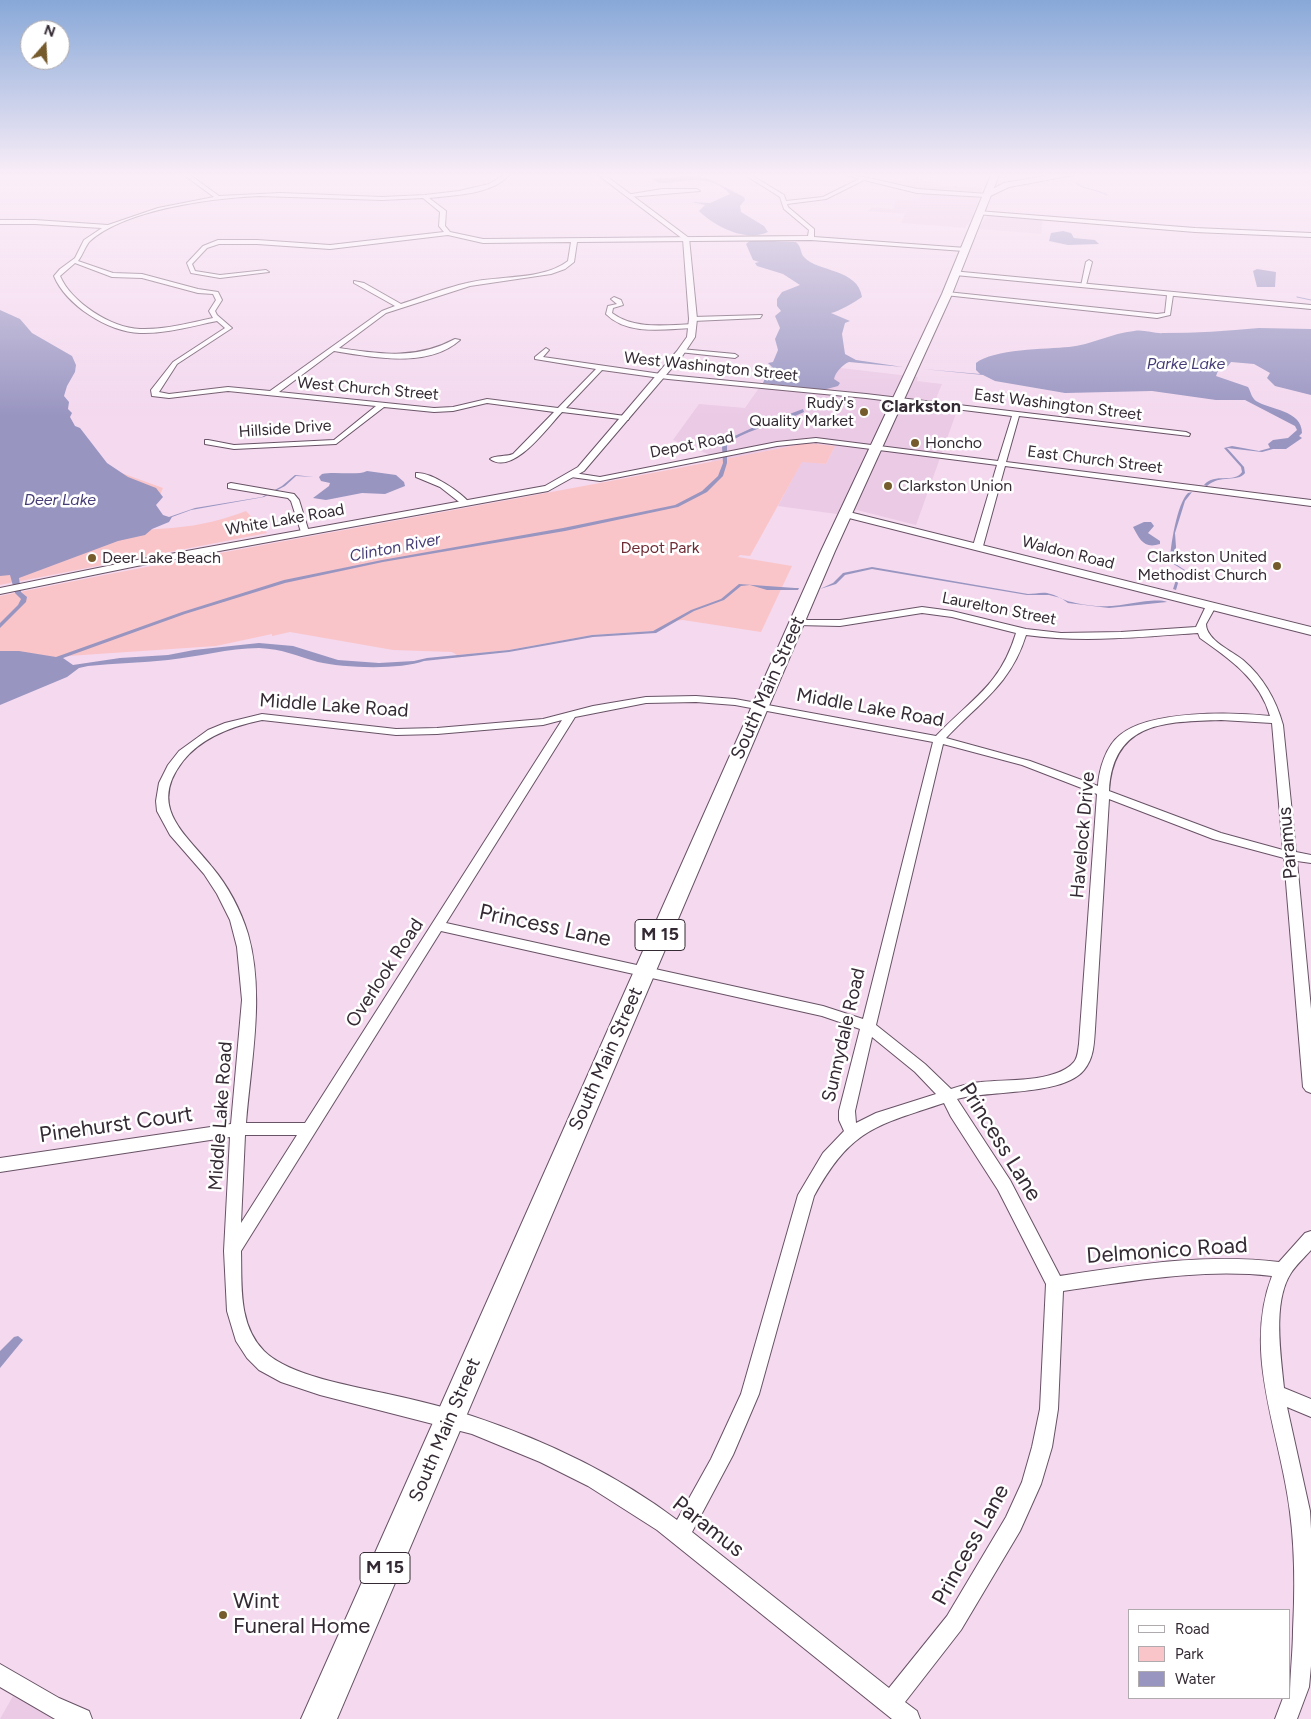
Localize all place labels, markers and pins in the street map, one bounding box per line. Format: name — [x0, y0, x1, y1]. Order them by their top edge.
place label: Rudy's Quality Market — [749, 393, 854, 431]
marker: Rudy's Quality Market — [858, 406, 870, 418]
place label: Honcho — [925, 433, 982, 453]
marker: Honcho — [909, 437, 921, 449]
place label: Clarkston Union — [898, 476, 1012, 496]
marker: Clarkston Union — [882, 480, 894, 492]
place label: Clarkston United Methodist Church — [1138, 547, 1267, 585]
place label: Deer Lake Beach — [102, 548, 221, 568]
marker: Deer Lake Beach — [86, 552, 98, 564]
marker: Clarkston United Methodist Church — [1271, 560, 1283, 572]
place label: Wint Funeral Home — [233, 1589, 370, 1640]
marker: Wint Funeral Home — [217, 1609, 229, 1621]

